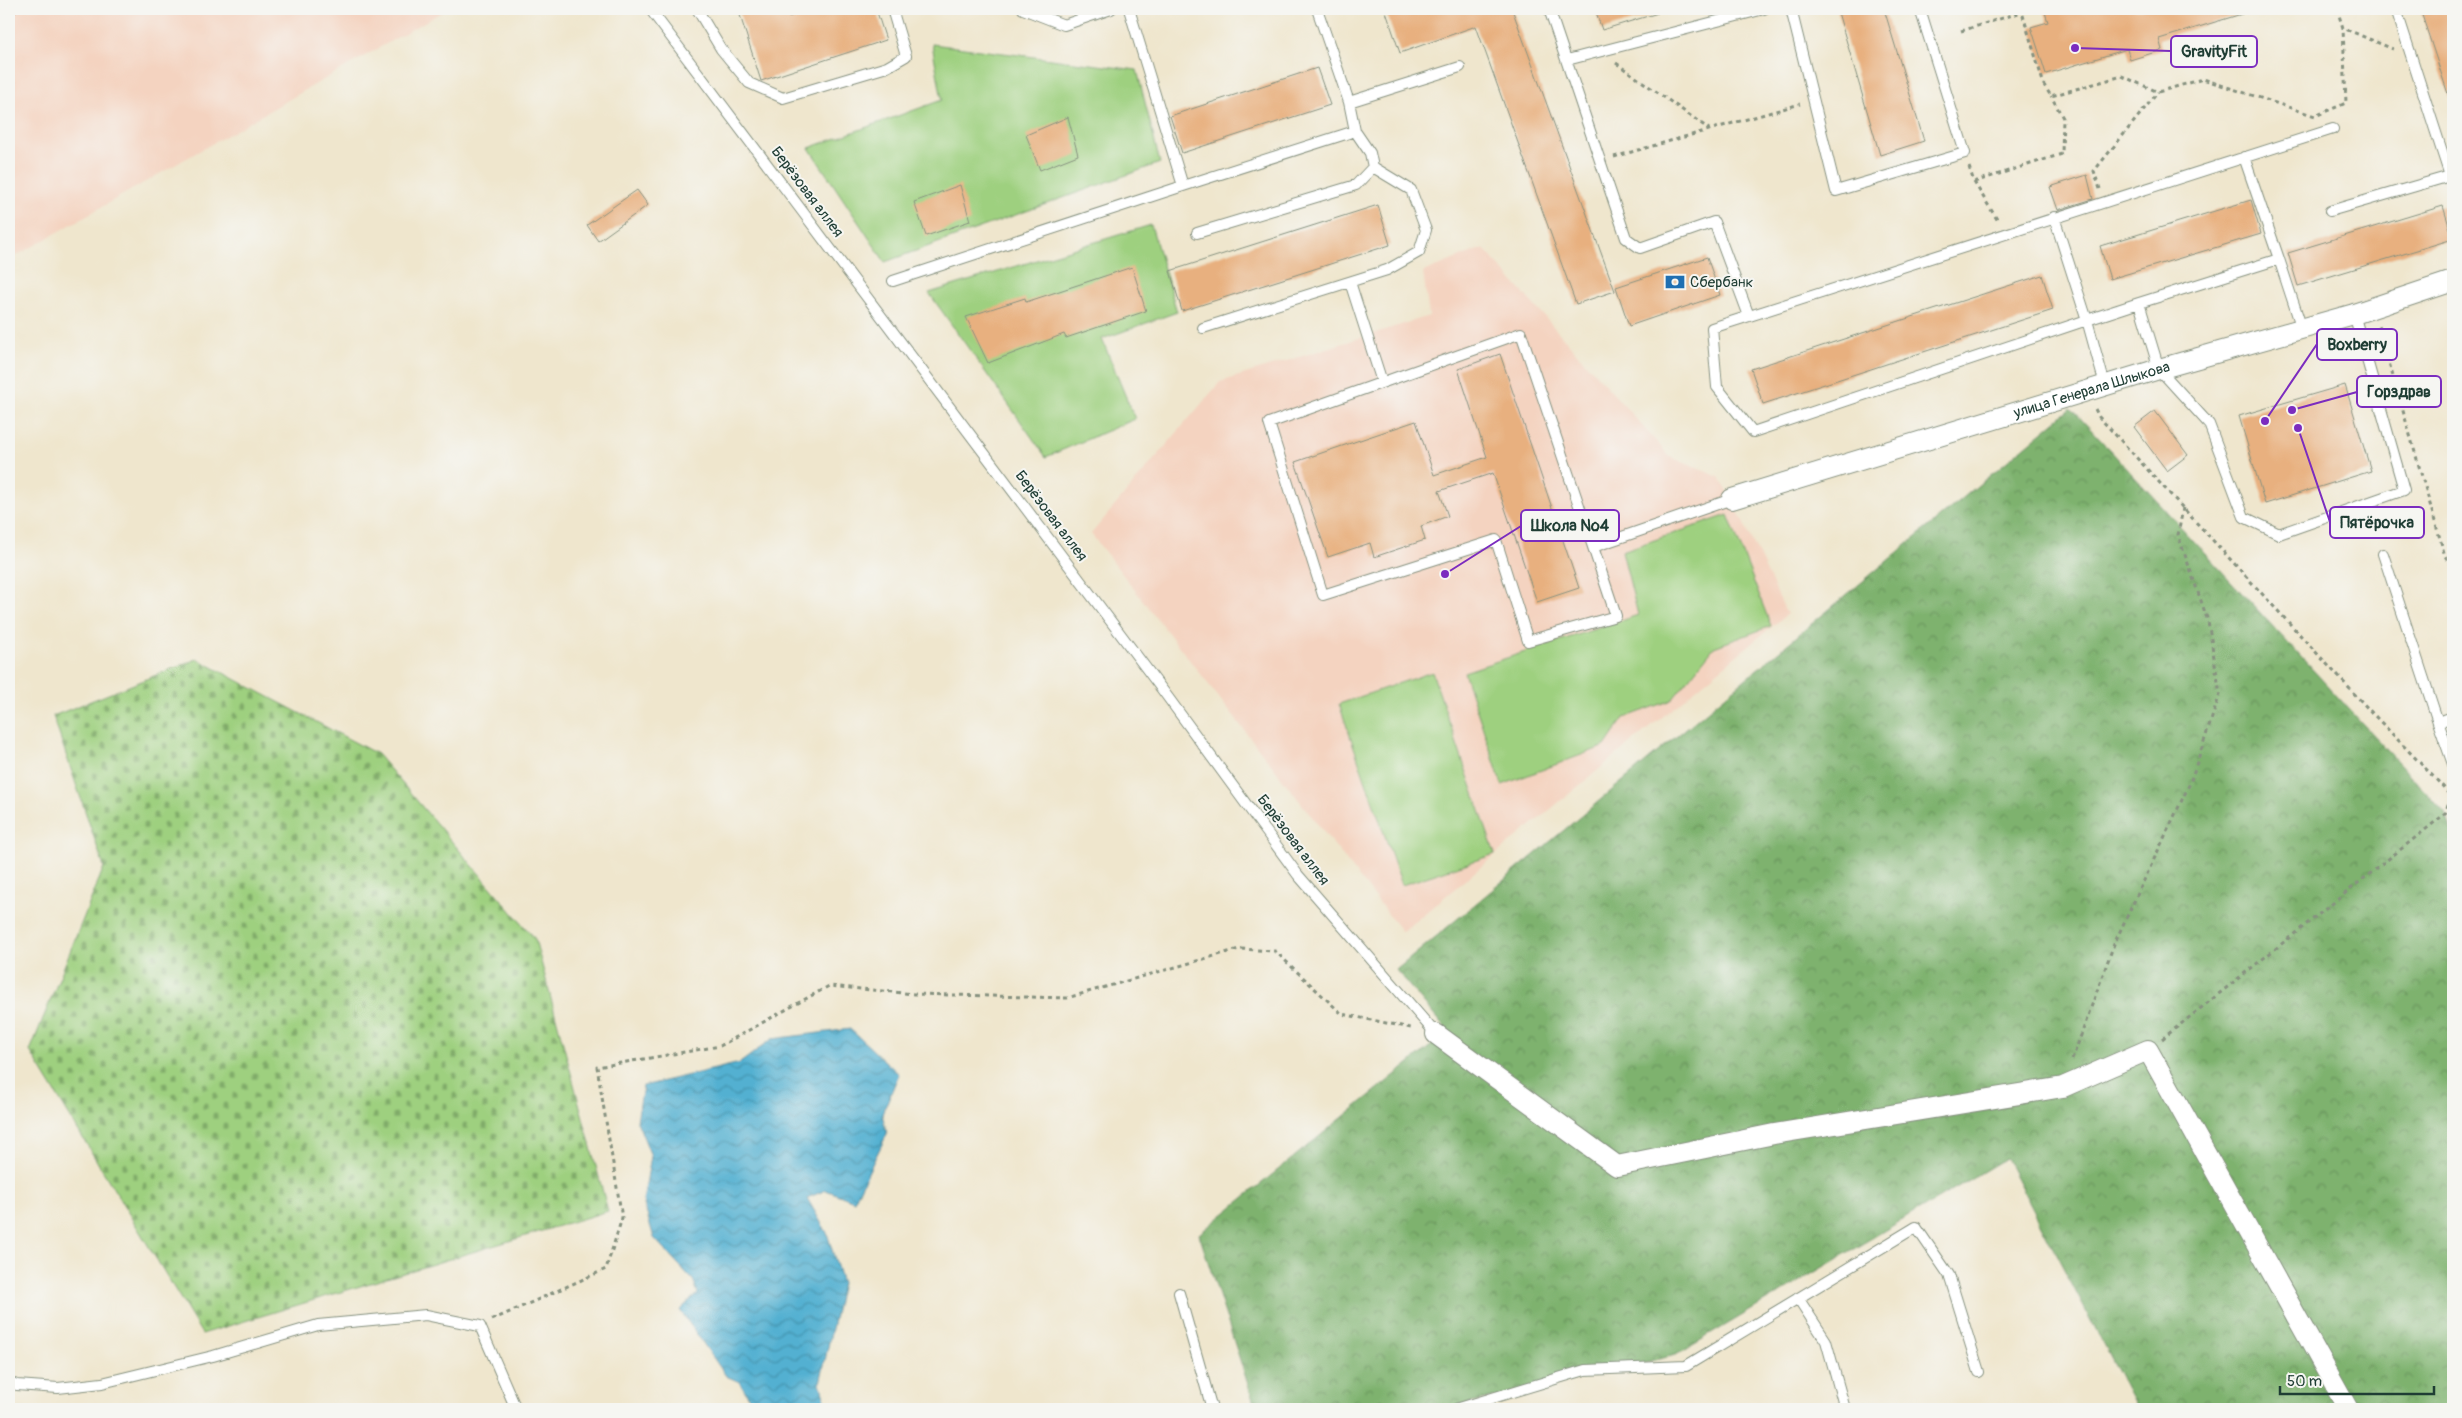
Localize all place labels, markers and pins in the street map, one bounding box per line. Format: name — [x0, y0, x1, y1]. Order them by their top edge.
callout: GravityFit — [2171, 36, 2257, 67]
bank icon: Сбербанк — [1664, 271, 1686, 293]
place label: Сбербанк — [1690, 273, 1753, 292]
callout: Boxberry — [2317, 329, 2397, 360]
callout: Горздрав — [2357, 376, 2441, 407]
callout: Пятёрочка — [2330, 507, 2424, 538]
callout: Школа №4 — [1521, 510, 1619, 541]

